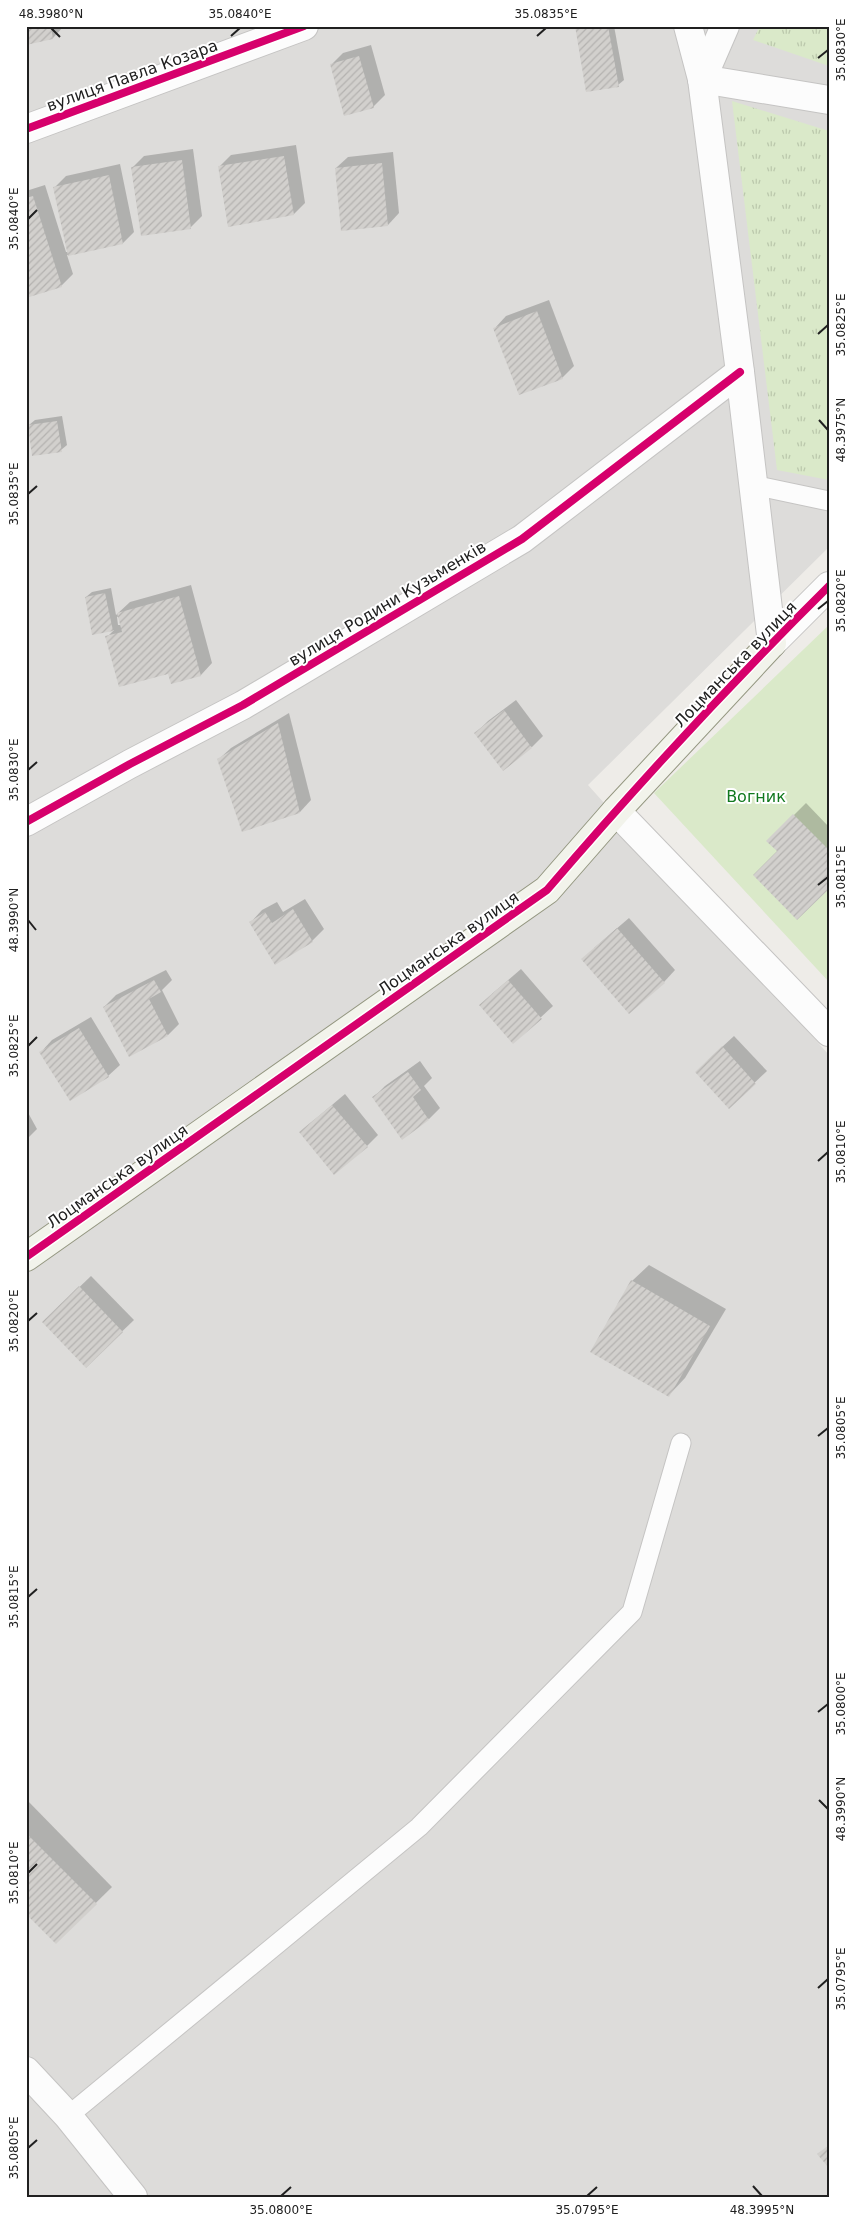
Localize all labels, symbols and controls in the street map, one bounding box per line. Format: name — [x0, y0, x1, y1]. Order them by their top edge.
text: 48.3980°N — [19, 7, 83, 21]
text: 35.0840°E — [208, 7, 272, 21]
text: 35.0835°E — [514, 7, 578, 21]
text: 35.0830°E — [834, 18, 848, 82]
street label: вулиця Павла Козара — [44, 36, 220, 115]
text: 35.0840°E — [7, 187, 21, 251]
text: 35.0825°E — [834, 293, 848, 357]
text: 48.3975°N — [834, 398, 848, 462]
text: 35.0835°E — [7, 462, 21, 526]
street label: вулиця Родини Кузьменків — [285, 537, 489, 670]
text: 35.0820°E — [834, 569, 848, 633]
street label: Лоцманська вулиця — [670, 597, 801, 731]
text: 35.0830°E — [7, 738, 21, 802]
park label: Вогник — [726, 787, 786, 806]
text: 35.0815°E — [834, 845, 848, 909]
street label: Лоцманська вулиця — [374, 887, 522, 999]
text: 48.3990°N — [7, 888, 21, 952]
text: 35.0825°E — [7, 1014, 21, 1078]
street label: Лоцманська вулиця — [43, 1120, 191, 1232]
text: 35.0810°E — [834, 1120, 848, 1184]
text: 35.0820°E — [7, 1289, 21, 1353]
text: 35.0805°E — [834, 1396, 848, 1460]
text: 35.0815°E — [7, 1565, 21, 1629]
text: 35.0800°E — [834, 1672, 848, 1736]
text: 48.3990°N — [834, 1777, 848, 1841]
text: 35.0810°E — [7, 1841, 21, 1905]
text: 35.0795°E — [834, 1947, 848, 2011]
text: 35.0805°E — [7, 2116, 21, 2180]
text: 35.0800°E — [249, 2203, 313, 2217]
text: 35.0795°E — [555, 2203, 619, 2217]
text: 48.3995°N — [730, 2203, 794, 2217]

